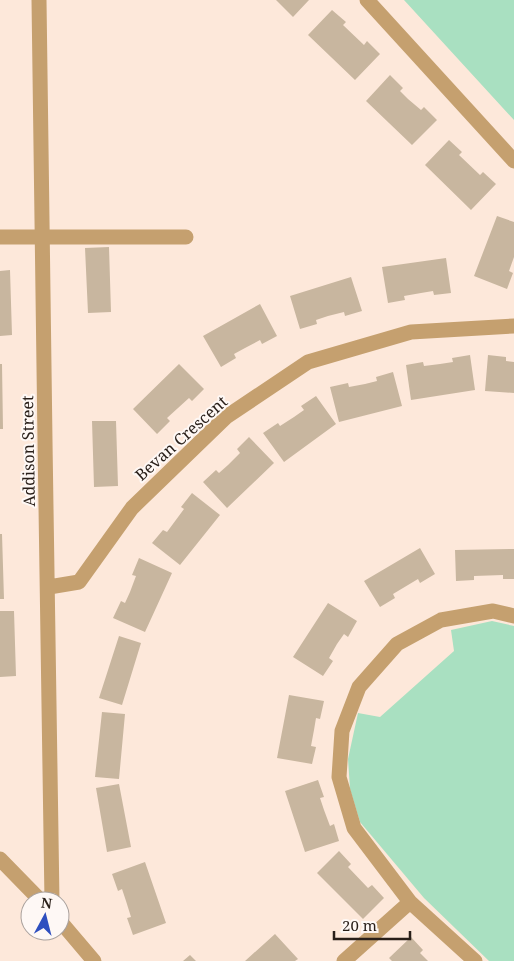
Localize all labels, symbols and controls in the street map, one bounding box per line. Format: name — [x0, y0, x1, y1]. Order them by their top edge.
street label: Bevan Crescent — [130, 390, 232, 485]
street label: Addison Street — [16, 395, 40, 507]
north arrow — [20, 891, 70, 941]
text: N — [40, 892, 53, 913]
scale bar — [334, 908, 410, 940]
text: 20 m — [342, 915, 377, 935]

